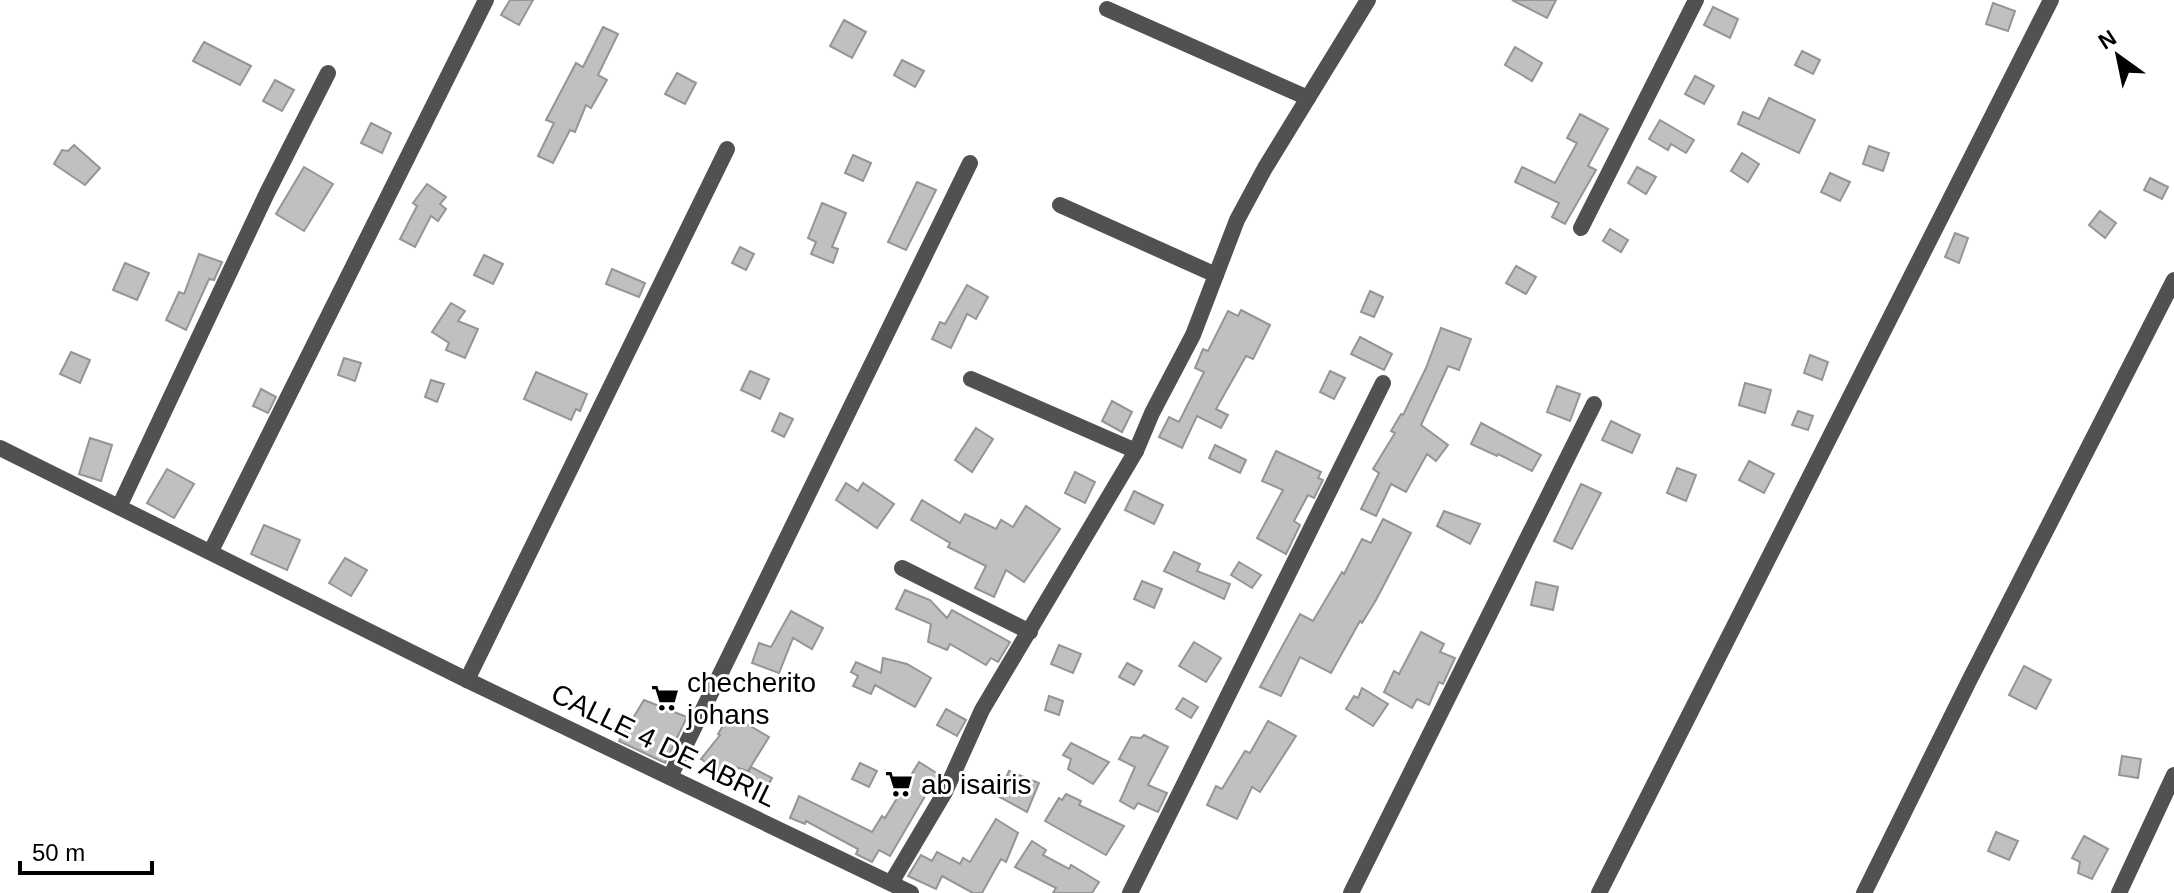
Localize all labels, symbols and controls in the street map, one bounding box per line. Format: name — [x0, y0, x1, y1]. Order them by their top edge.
north arrow — [2078, 16, 2158, 96]
text: N — [2094, 25, 2121, 54]
place label: checherito johans — [686, 667, 816, 730]
street label: CALLE 4 DE ABRIL — [546, 678, 781, 813]
supermarket icon: checherito johans — [650, 683, 680, 713]
supermarket icon: ab isairis — [884, 769, 914, 799]
place label: ab isairis — [921, 769, 1031, 800]
scale bar — [20, 825, 152, 875]
text: 50 m — [32, 839, 85, 866]

